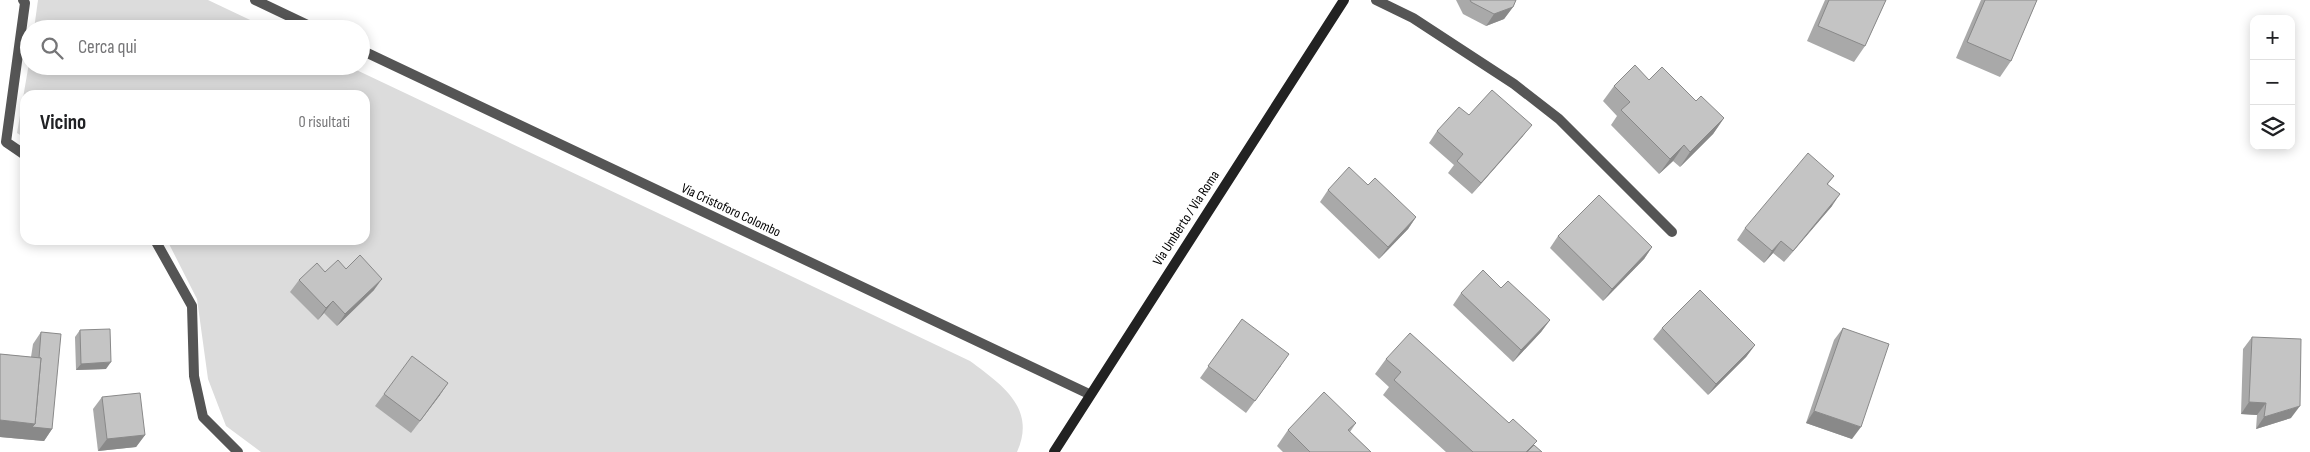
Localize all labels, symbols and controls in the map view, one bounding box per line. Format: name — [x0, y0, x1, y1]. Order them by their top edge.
map controls — [2250, 15, 2295, 150]
button: + — [2250, 15, 2295, 60]
search box — [20, 20, 370, 75]
icon: search — [38, 34, 66, 62]
text: Cerca qui — [78, 36, 137, 59]
button: − — [2250, 60, 2295, 105]
button: layers — [2250, 105, 2295, 150]
text: Vicino — [40, 110, 86, 135]
text: 0 risultati — [299, 113, 350, 132]
street label: Via Umberto / Via Roma — [1149, 167, 1223, 269]
street label: Via Cristoforo Colombo — [679, 180, 784, 241]

